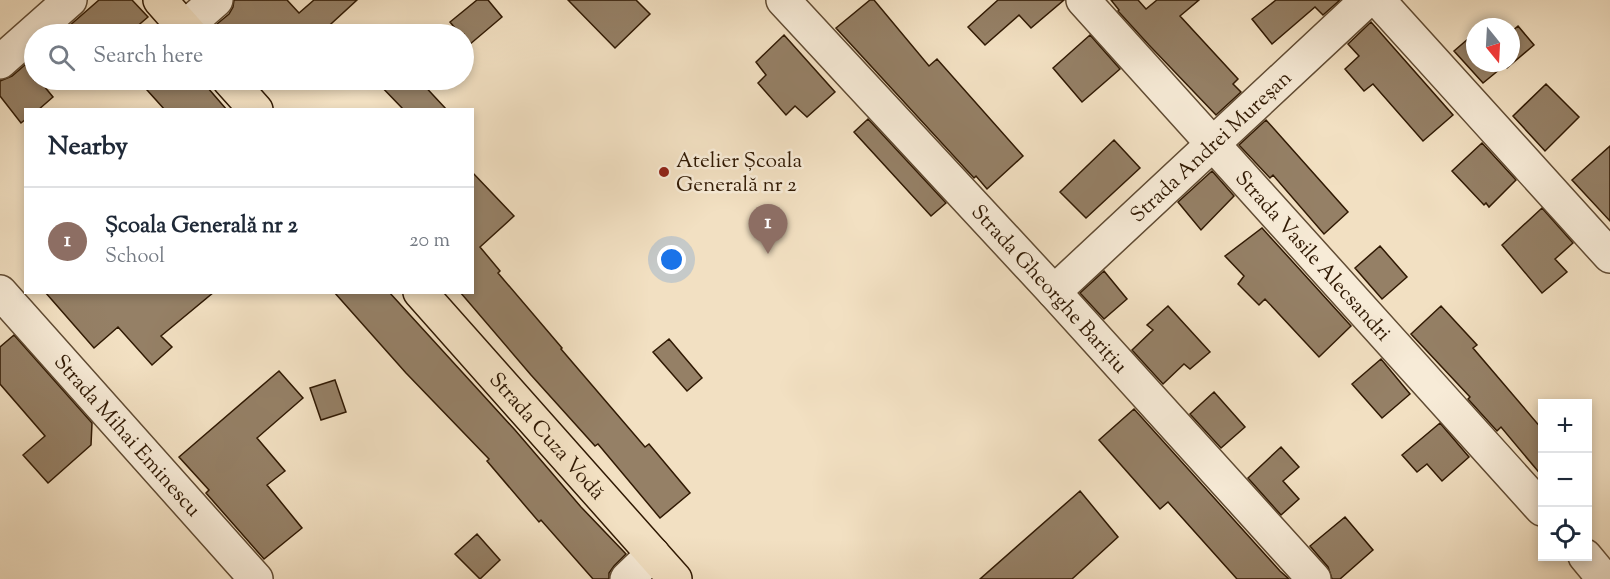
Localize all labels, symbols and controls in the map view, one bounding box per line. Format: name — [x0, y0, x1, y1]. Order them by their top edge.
north arrow — [1466, 18, 1520, 72]
search box — [24, 24, 474, 90]
icon: search — [45, 41, 78, 74]
text: Search here — [93, 41, 203, 73]
street label: Strada Andrei Mureșan — [1124, 64, 1299, 230]
text: Nearby — [48, 129, 128, 166]
place label: Atelier Școala Generală nr 2 — [676, 147, 803, 201]
marker: Atelier Școala Generală nr 2 — [657, 165, 671, 179]
street label: Strada Vasile Alecsandri — [1227, 165, 1397, 349]
street label: Strada Gheorghe Barițiu — [963, 199, 1134, 381]
pin: 1 — [748, 204, 788, 254]
text: Școala Generală nr 2 — [105, 211, 298, 243]
text: 1 — [64, 227, 71, 256]
text: 20 m — [409, 227, 450, 256]
text: School — [105, 243, 165, 272]
your location — [657, 245, 686, 274]
street label: Strada Mihai Eminescu — [46, 349, 207, 524]
street label: Strada Cuza Vodă — [481, 366, 611, 508]
map controls — [1538, 399, 1592, 561]
button: + — [1538, 399, 1592, 453]
button: − — [1538, 453, 1592, 507]
button: locate — [1538, 507, 1592, 561]

